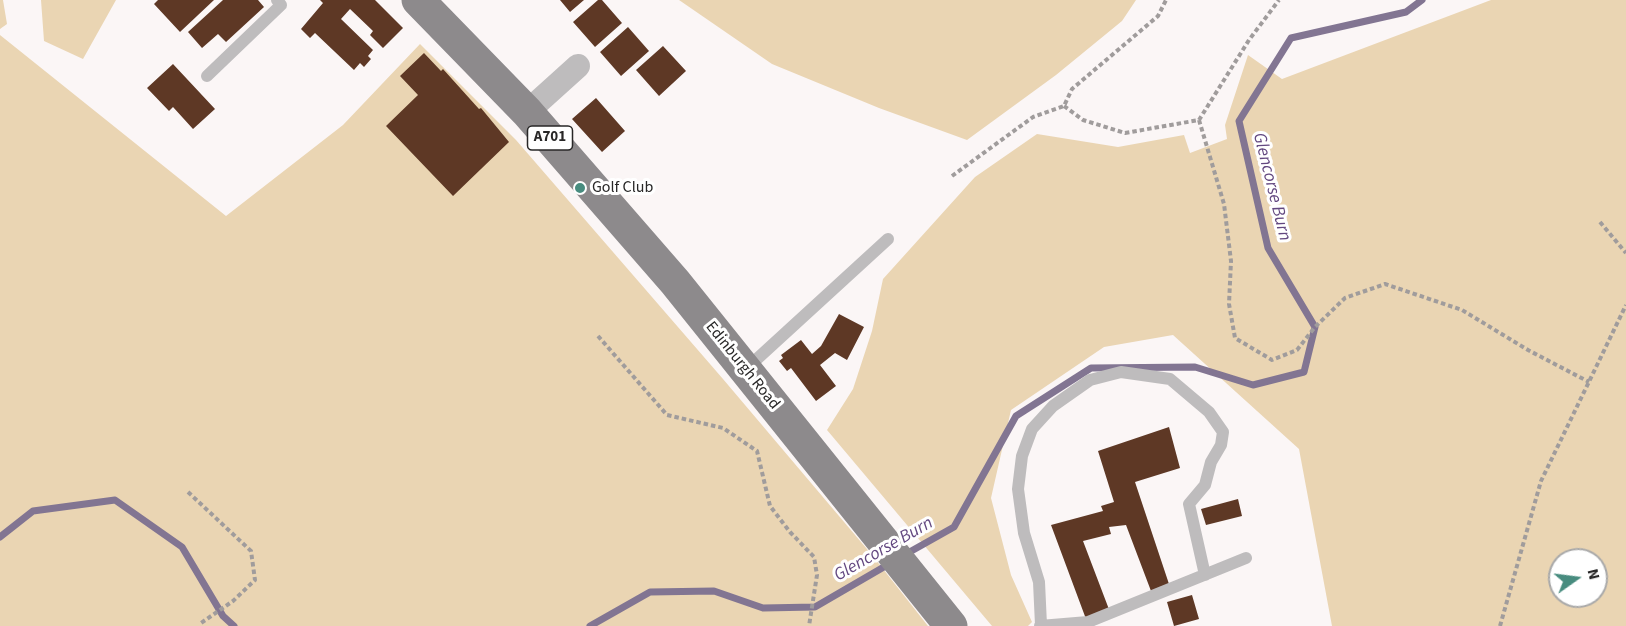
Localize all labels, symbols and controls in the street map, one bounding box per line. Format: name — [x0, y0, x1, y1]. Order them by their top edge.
road number: A701 — [528, 126, 572, 150]
water label: Glencorse Burn — [1247, 131, 1295, 243]
place label: Golf Club — [592, 178, 653, 198]
marker: Golf Club — [573, 181, 587, 195]
street label: Edinburgh Road — [701, 318, 783, 414]
water label: Glencorse Burn — [831, 513, 937, 587]
north arrow — [1548, 548, 1608, 608]
text: N — [1582, 566, 1605, 582]

